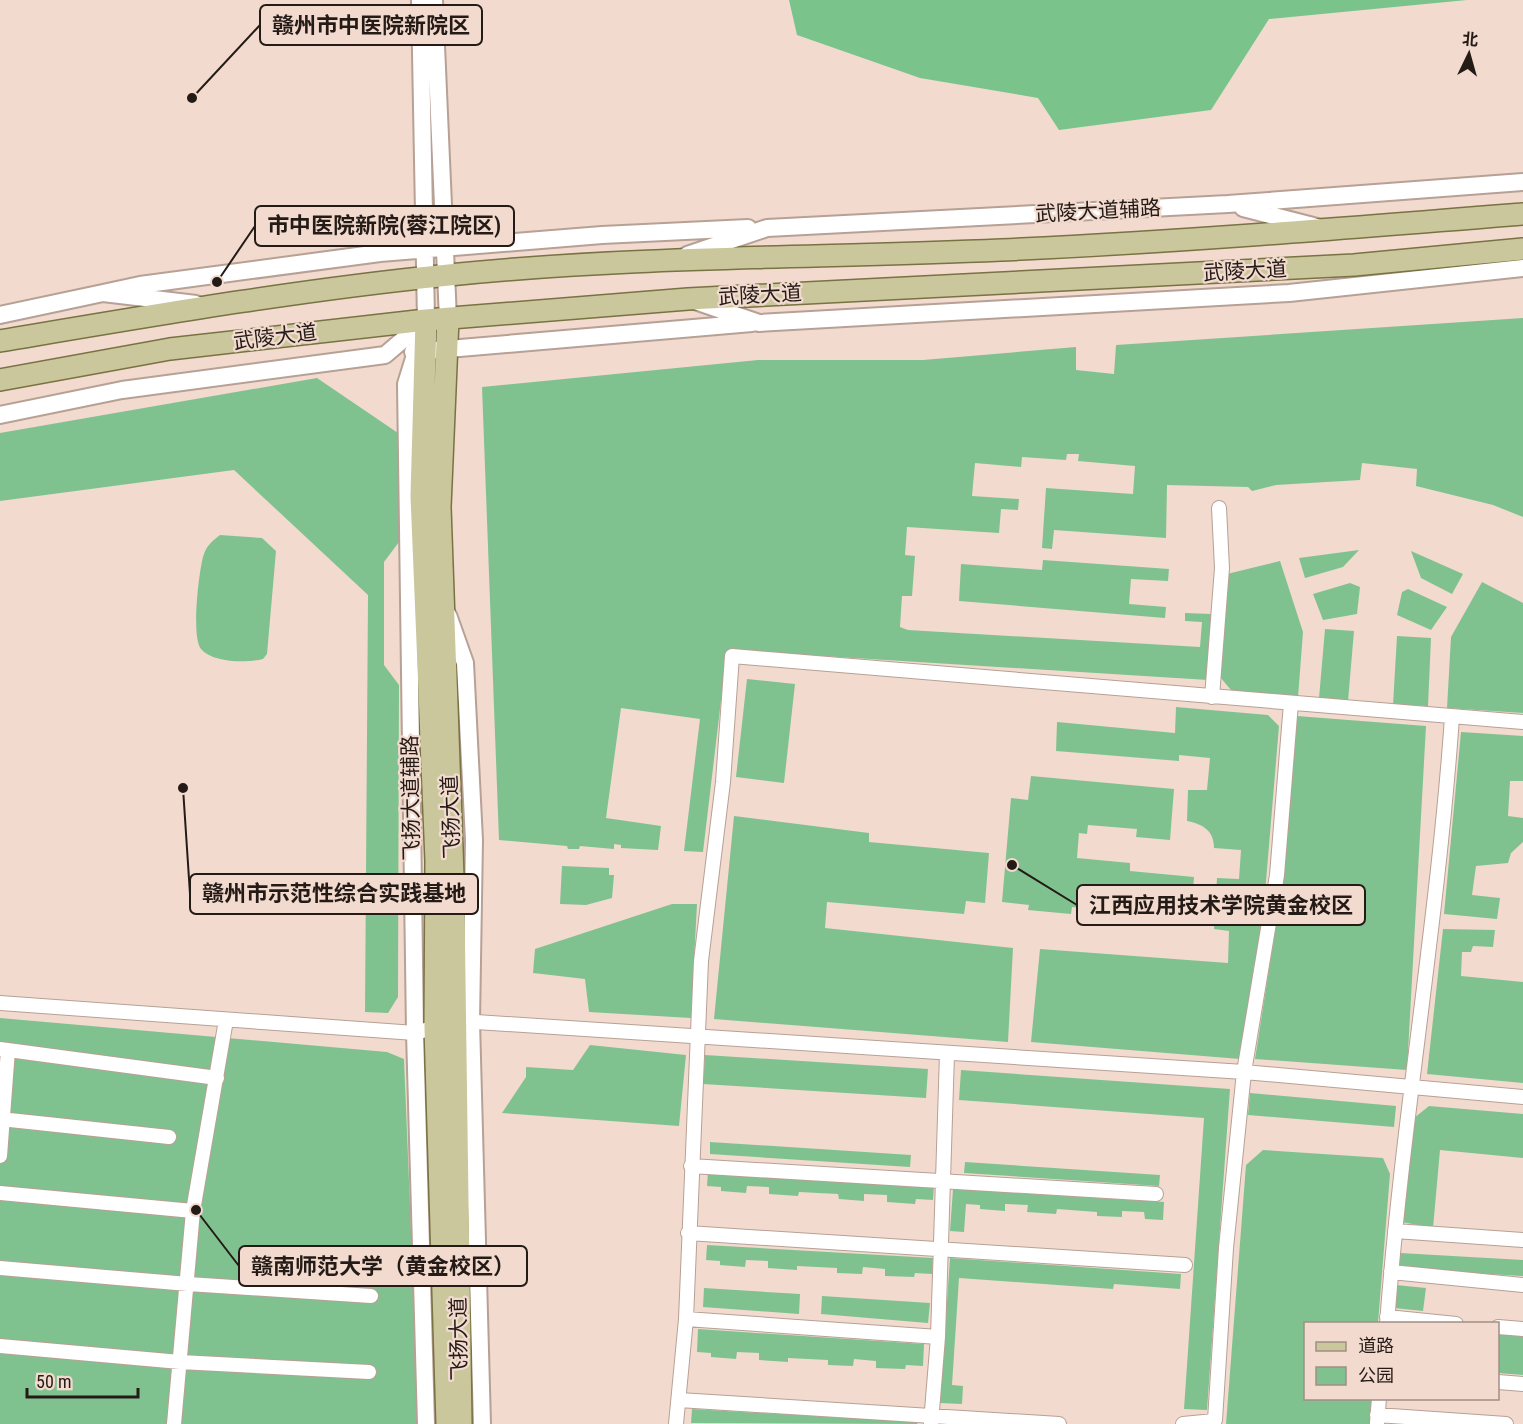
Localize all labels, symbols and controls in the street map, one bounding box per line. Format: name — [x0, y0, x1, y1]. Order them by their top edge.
callout: 赣州市中医院新院区 — [260, 5, 482, 45]
text: 赣州市中医院新院区 — [272, 13, 470, 38]
north arrow — [1439, 24, 1499, 84]
text: 北 — [1461, 29, 1479, 50]
street label: 武陵大道辅路 — [1034, 196, 1162, 226]
callout: 市中医院新院(蓉江院区) — [255, 206, 514, 246]
text: 市中医院新院(蓉江院区) — [267, 213, 501, 238]
street label: 武陵大道 — [1202, 257, 1288, 285]
street label: 武陵大道 — [717, 281, 803, 309]
street label: 武陵大道 — [232, 320, 318, 354]
street label: 飞扬大道辅路 — [398, 735, 424, 861]
street label: 飞扬大道 — [438, 775, 464, 859]
callout: 赣州市示范性综合实践基地 — [190, 874, 478, 914]
text: 赣州市示范性综合实践基地 — [202, 881, 466, 906]
callout: 江西应用技术学院黄金校区 — [1077, 885, 1365, 925]
text: 江西应用技术学院黄金校区 — [1089, 893, 1353, 918]
callout: 赣南师范大学（黄金校区） — [239, 1246, 527, 1286]
text: 赣南师范大学（黄金校区） — [251, 1254, 515, 1279]
street label: 飞扬大道 — [446, 1297, 472, 1381]
legend — [1304, 1322, 1499, 1400]
text: 道路 — [1358, 1335, 1394, 1356]
scale bar — [27, 1361, 138, 1399]
text: 公园 — [1358, 1365, 1394, 1386]
text: 50 m — [36, 1371, 71, 1392]

